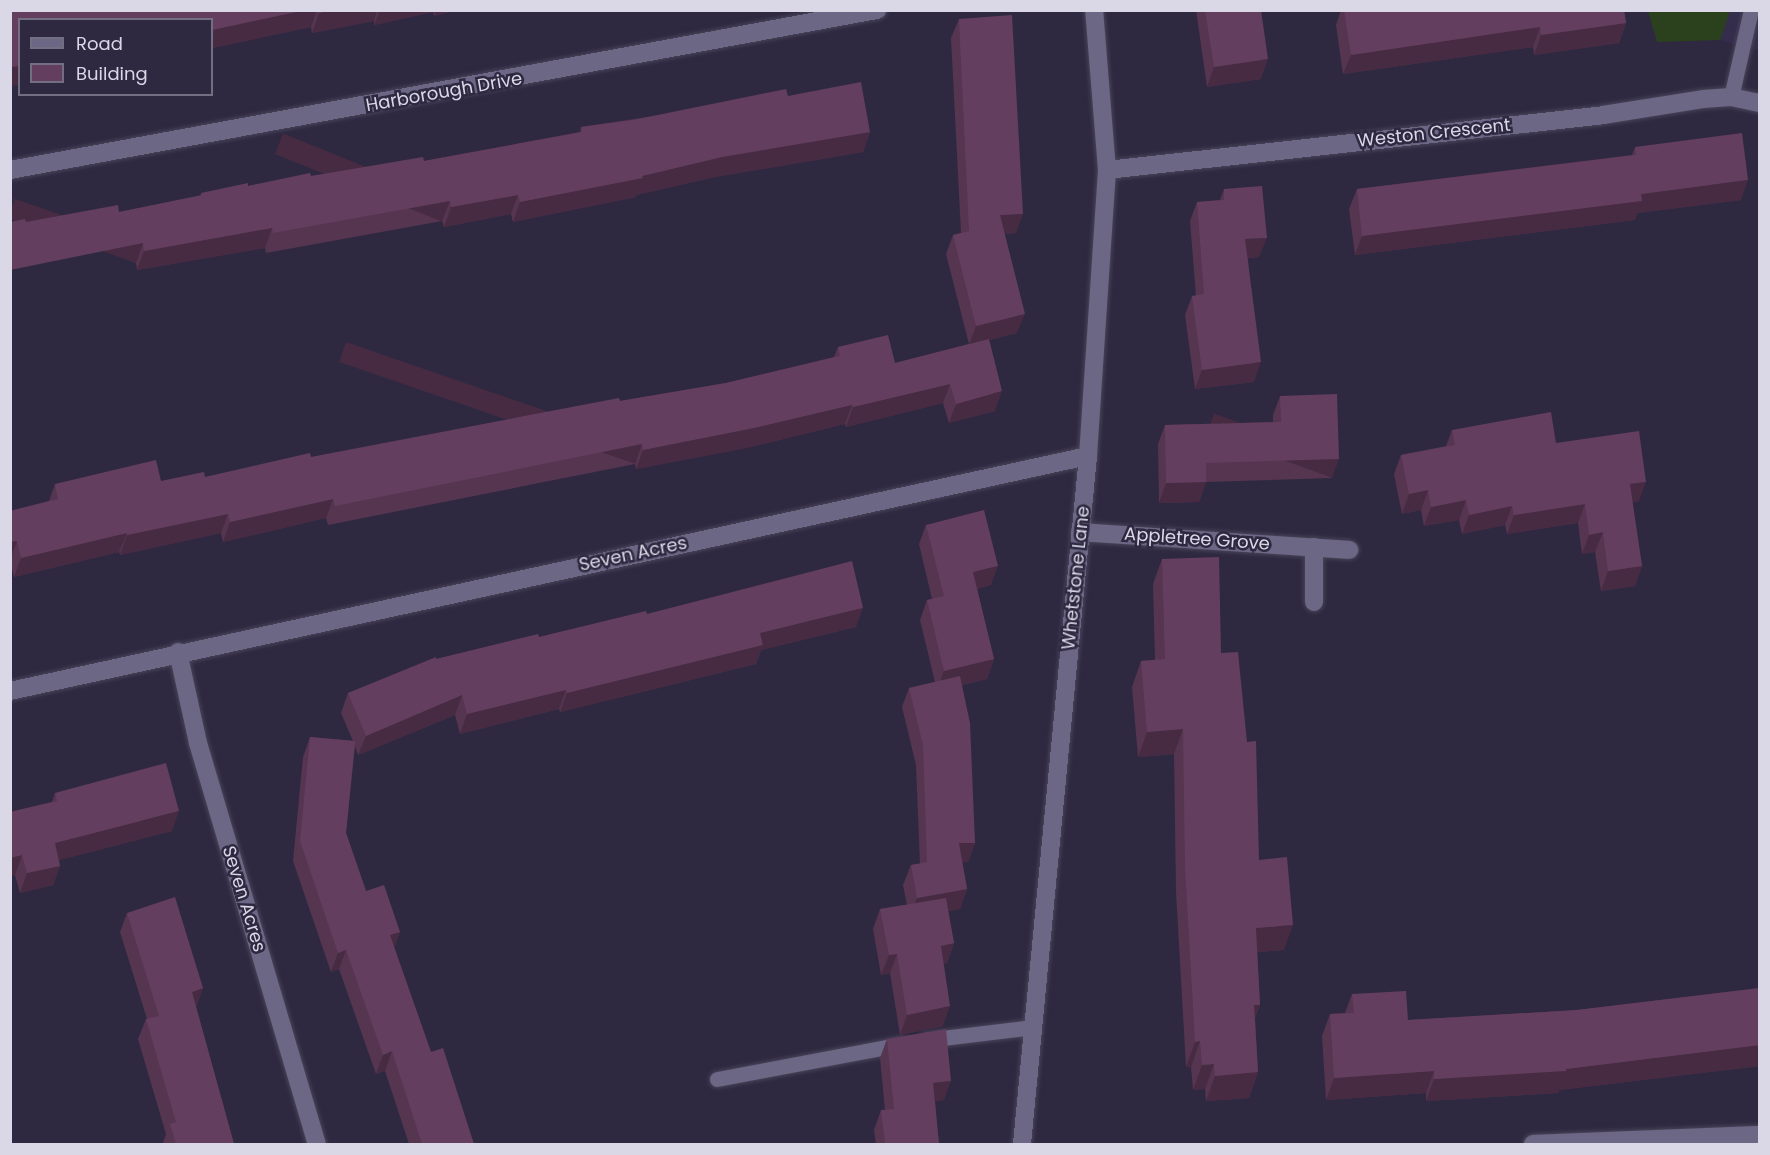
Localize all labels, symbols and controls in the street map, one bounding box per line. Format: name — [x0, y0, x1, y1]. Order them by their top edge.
legend — [18, 18, 213, 96]
text: Road — [76, 31, 123, 56]
text: Building — [76, 61, 148, 86]
street label: Harborough Drive — [364, 68, 524, 116]
street label: Weston Crescent — [1356, 114, 1512, 152]
street label: Whetstone Lane — [1058, 505, 1094, 651]
street label: Appletree Grove — [1123, 523, 1271, 555]
street label: Seven Acres — [577, 532, 689, 576]
street label: Seven Acres — [218, 843, 270, 955]

